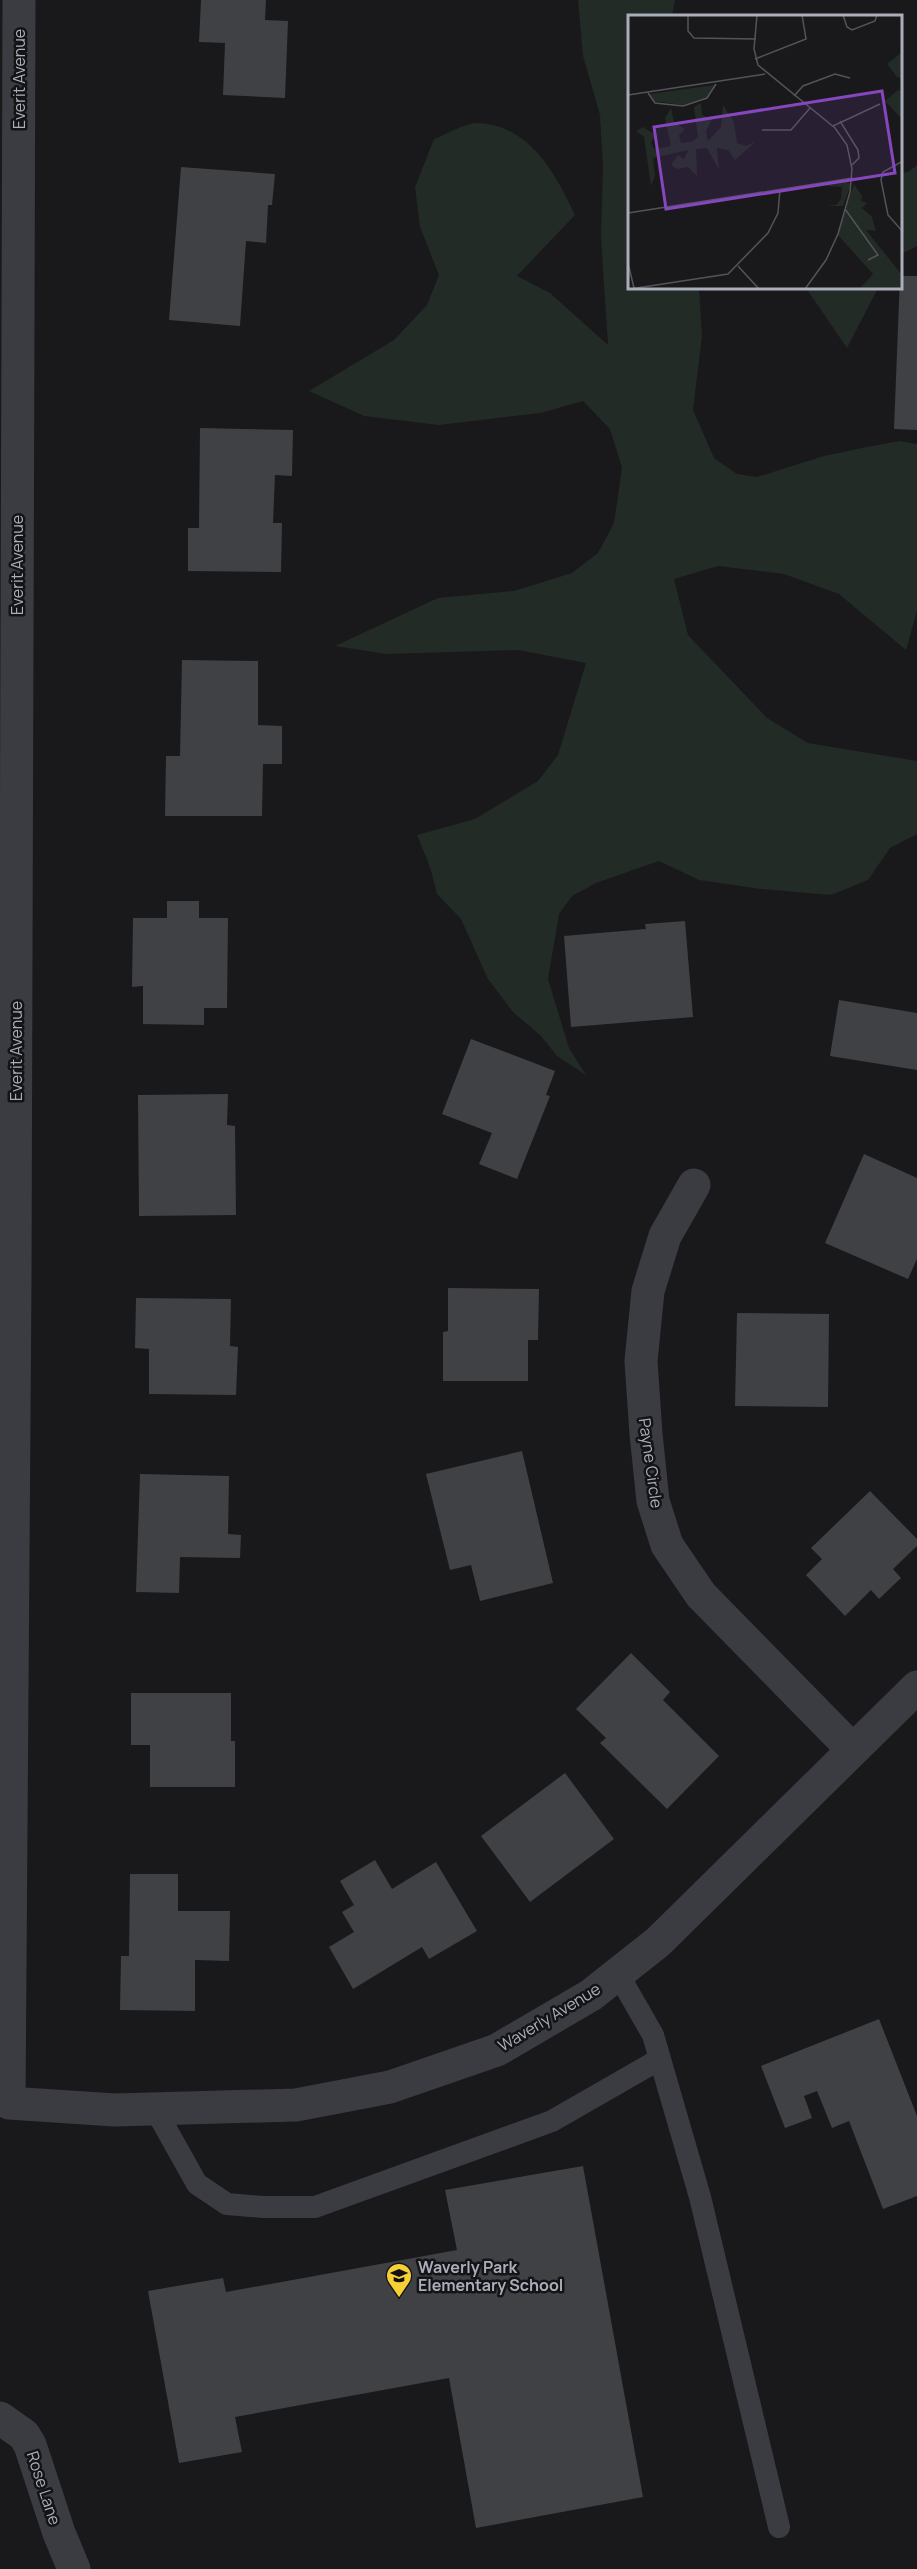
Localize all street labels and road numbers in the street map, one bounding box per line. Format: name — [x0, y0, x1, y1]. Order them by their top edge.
street label: Everit Avenue — [8, 29, 30, 129]
street label: Everit Avenue — [6, 515, 28, 615]
street label: Everit Avenue — [5, 1001, 27, 1101]
street label: Payne Circle — [634, 1417, 668, 1509]
street label: Waverly Avenue — [494, 1978, 604, 2056]
street label: Rose Lane — [22, 2448, 66, 2528]

